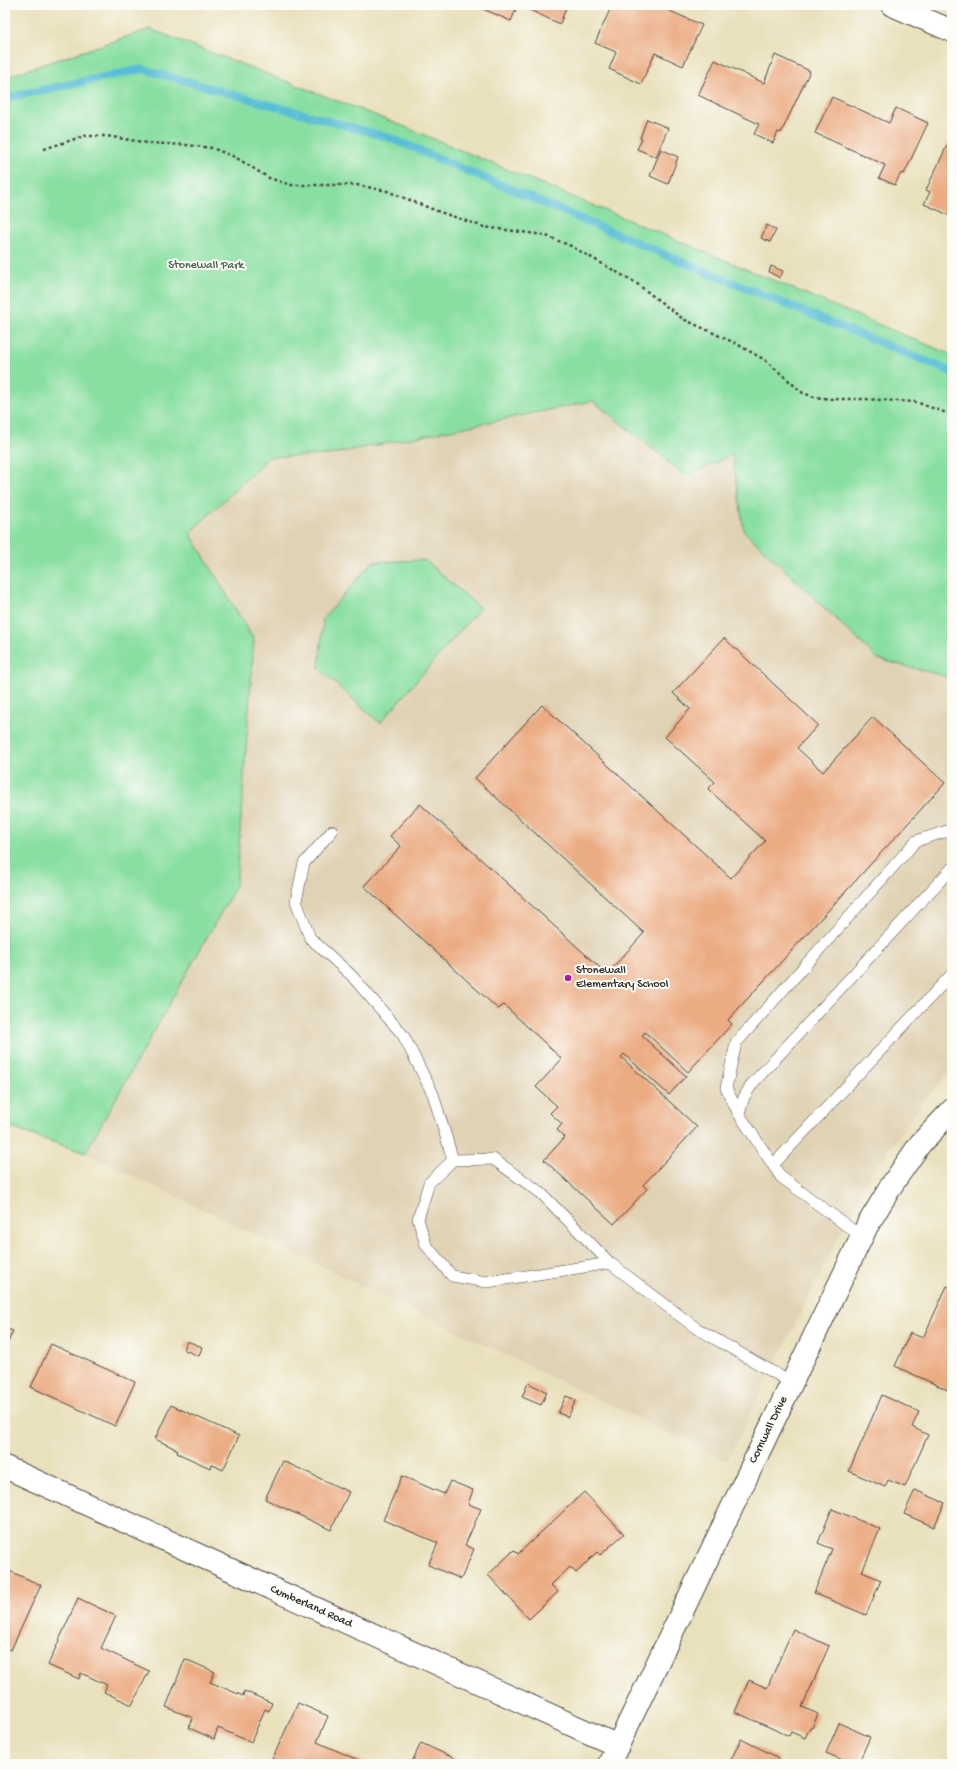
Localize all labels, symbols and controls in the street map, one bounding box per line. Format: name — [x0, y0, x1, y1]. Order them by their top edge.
park label: Stonewall Park — [168, 259, 245, 273]
place label: Stonewall Elementary School — [576, 964, 669, 992]
marker: Stonewall Elementary School — [563, 973, 573, 983]
street label: Cornwall Drive — [747, 1393, 792, 1466]
street label: Cumberland Road — [268, 1583, 355, 1632]

